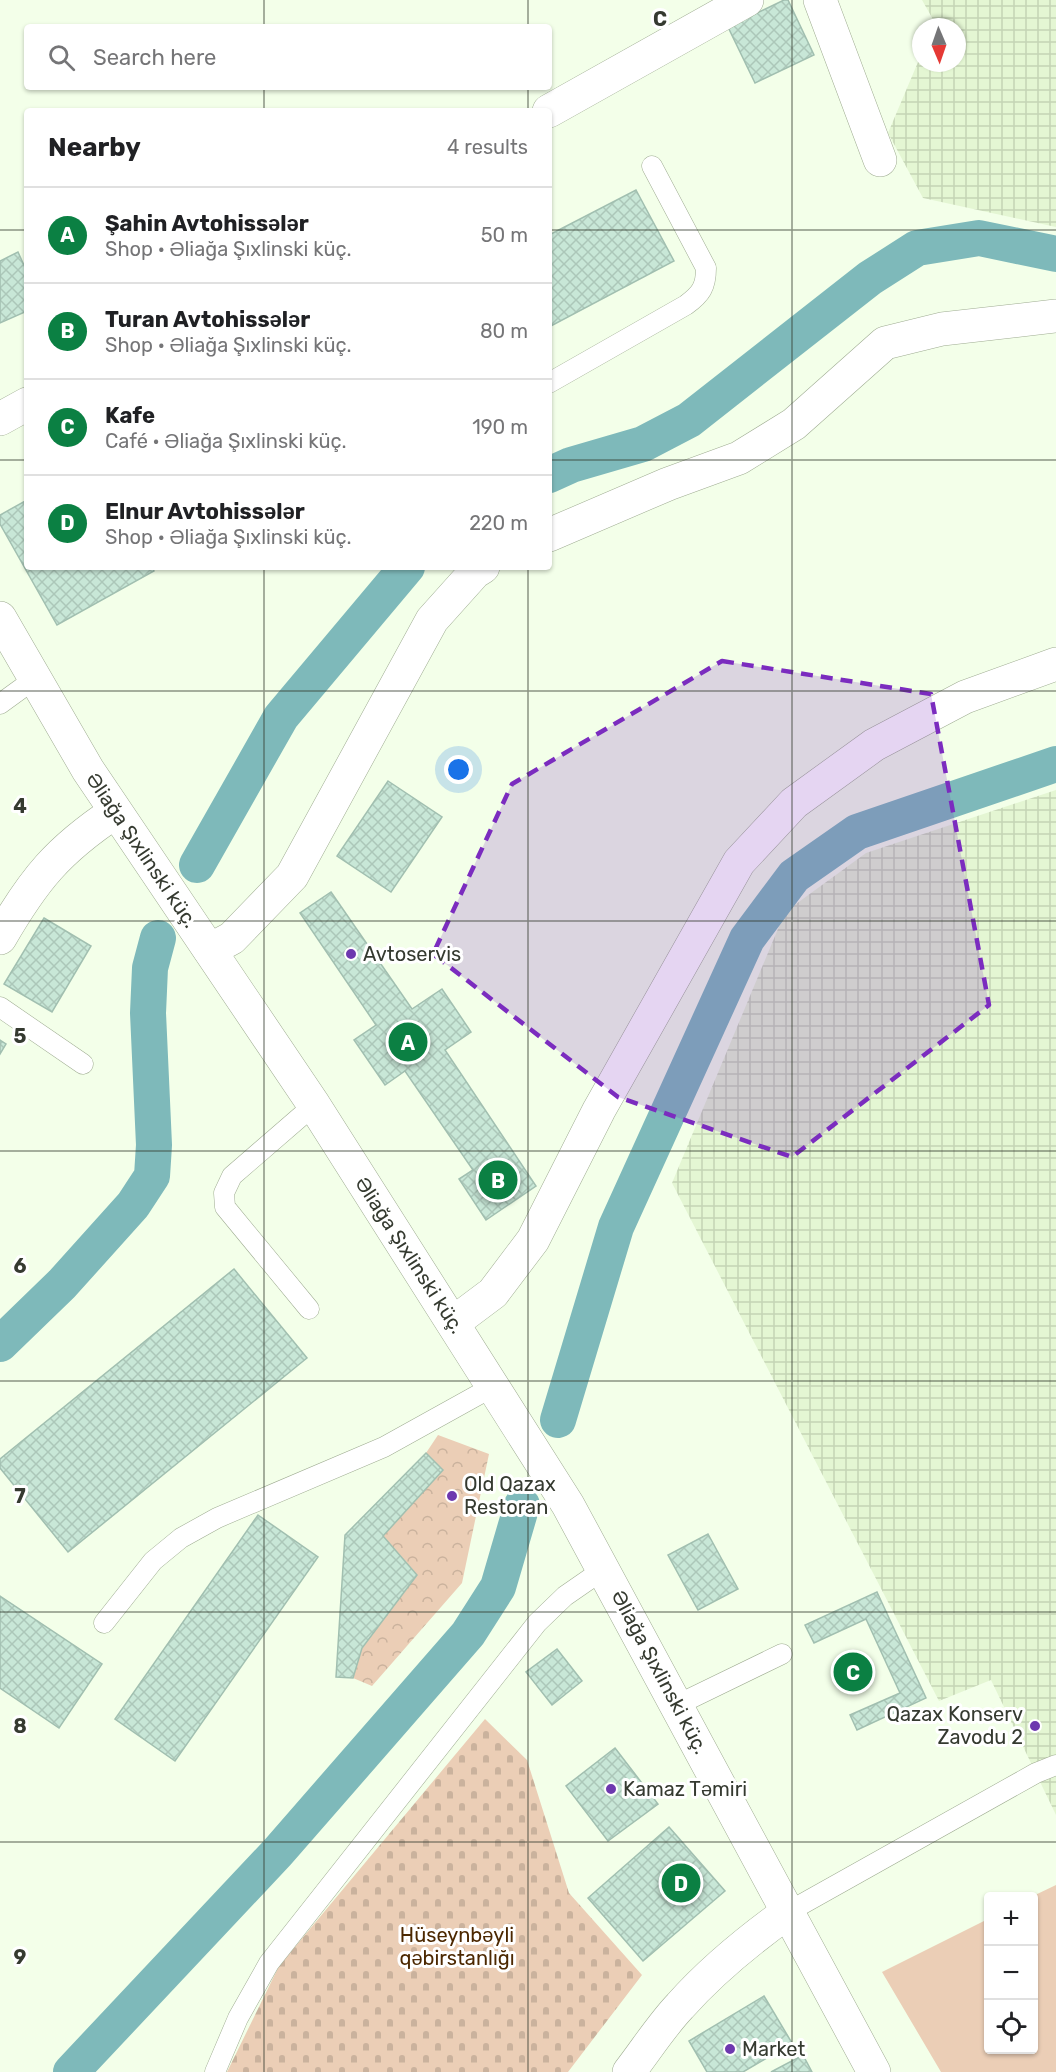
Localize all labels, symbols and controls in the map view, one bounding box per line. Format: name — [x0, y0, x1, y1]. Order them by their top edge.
text: C — [653, 7, 667, 31]
north arrow — [912, 18, 966, 72]
search box — [24, 24, 552, 90]
icon: search — [45, 41, 78, 74]
text: Search here — [93, 44, 216, 71]
text: Nearby — [48, 132, 141, 163]
text: 4 results — [447, 135, 528, 159]
text: Şahin Avtohissələr — [105, 210, 309, 237]
text: A — [60, 223, 75, 247]
text: 50 m — [481, 223, 528, 247]
text: Shop · Əliağa Şıxlinski küç. — [105, 237, 352, 261]
text: Turan Avtohissələr — [105, 306, 310, 333]
text: B — [60, 319, 75, 343]
text: 80 m — [480, 319, 528, 343]
text: Shop · Əliağa Şıxlinski küç. — [105, 333, 352, 357]
text: Kafe — [105, 402, 155, 429]
text: C — [60, 415, 75, 439]
text: 190 m — [472, 415, 528, 439]
text: Café · Əliağa Şıxlinski küç. — [105, 429, 347, 453]
text: Elnur Avtohissələr — [105, 498, 305, 525]
text: D — [60, 511, 75, 535]
text: 220 m — [469, 511, 528, 535]
text: Shop · Əliağa Şıxlinski küç. — [105, 525, 352, 549]
your location — [444, 755, 473, 784]
street label: Əliağa Şıxlinski küç. — [81, 768, 203, 932]
text: 4 — [13, 794, 27, 818]
place label: Avtoservis — [363, 942, 461, 966]
marker: Avtoservis — [344, 947, 358, 961]
pin: A — [388, 1020, 428, 1064]
text: 5 — [14, 1024, 27, 1048]
pin: B — [478, 1158, 518, 1202]
street label: Əliağa Şıxlinski küç. — [350, 1172, 470, 1338]
text: 6 — [13, 1254, 27, 1278]
place label: Old Qazax Restoran — [464, 1472, 556, 1519]
text: 7 — [14, 1484, 26, 1508]
marker: Old Qazax Restoran — [445, 1489, 459, 1503]
street label: Əliağa Şıxlinski küç. — [607, 1586, 713, 1758]
pin: C — [834, 1650, 872, 1694]
place label: Qazax Konserv Zavodu 2 — [886, 1702, 1023, 1749]
text: 8 — [13, 1714, 27, 1738]
marker: Qazax Konserv Zavodu 2 — [1028, 1719, 1042, 1733]
place label: Kamaz Təmiri — [623, 1777, 747, 1801]
marker: Kamaz Təmiri — [604, 1782, 618, 1796]
pin: D — [662, 1860, 700, 1906]
map controls — [984, 1892, 1038, 2054]
button: + — [984, 1892, 1038, 1946]
park label: Hüseynbəyli qəbirstanlığı — [399, 1923, 515, 1970]
text: 9 — [14, 1945, 27, 1969]
button: − — [984, 1946, 1038, 2000]
button: locate — [984, 2000, 1038, 2054]
place label: Market — [742, 2037, 805, 2061]
marker: Market — [723, 2042, 737, 2056]

